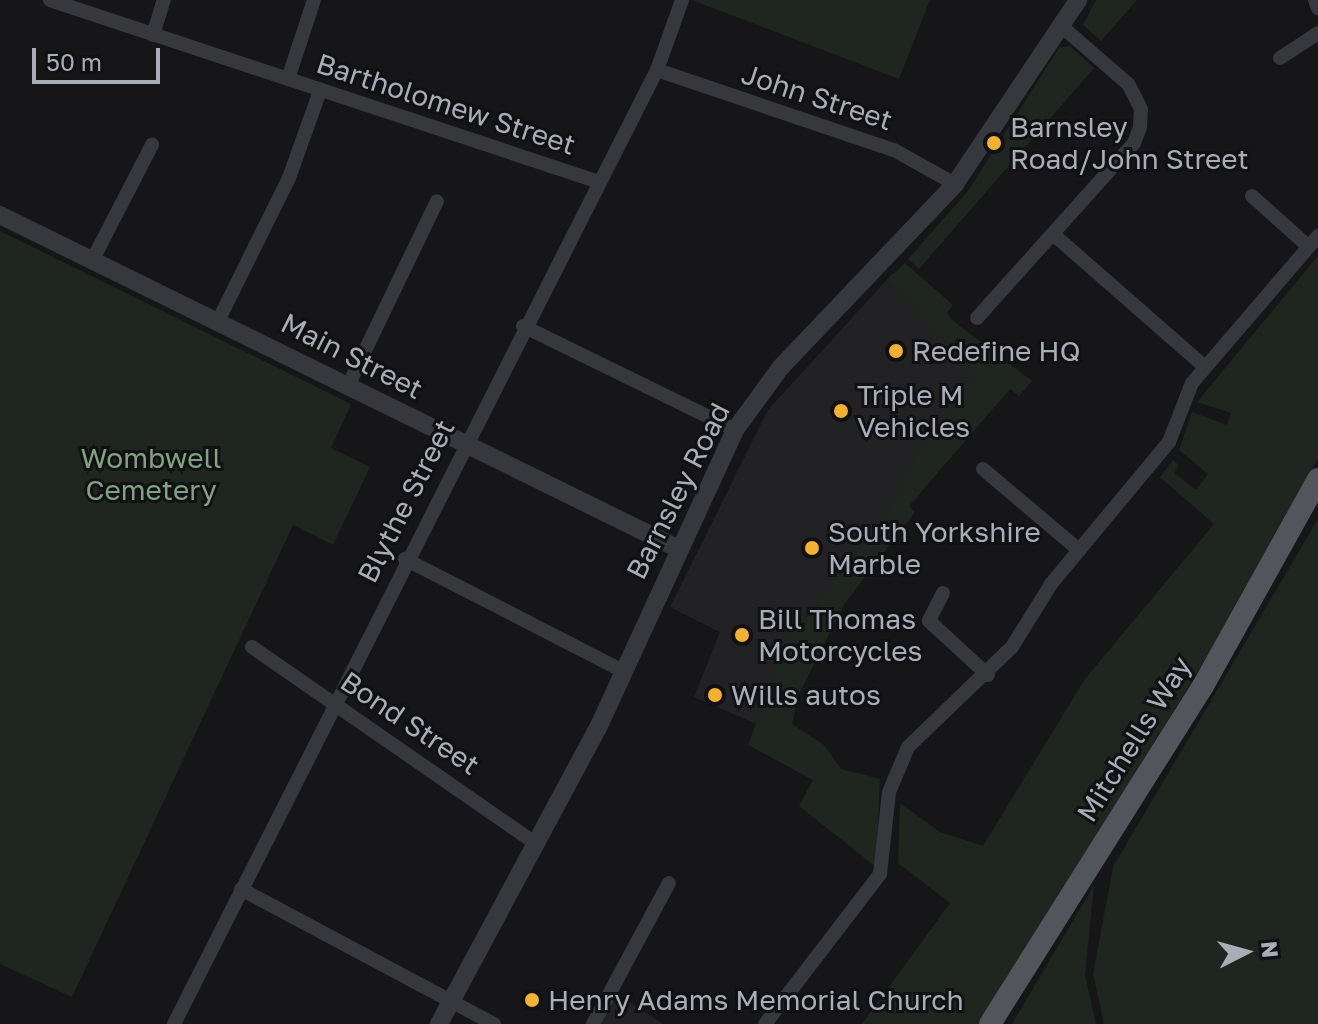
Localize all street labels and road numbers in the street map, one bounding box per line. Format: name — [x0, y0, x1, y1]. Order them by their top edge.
street label: Bartholomew Street — [312, 46, 580, 162]
street label: John Street — [737, 57, 897, 137]
street label: Main Street — [276, 306, 428, 406]
street label: Barnsley Road — [619, 397, 737, 585]
street label: Blythe Street — [351, 414, 461, 588]
street label: Mitchells Way — [1070, 650, 1198, 828]
street label: Bond Street — [334, 664, 486, 782]

